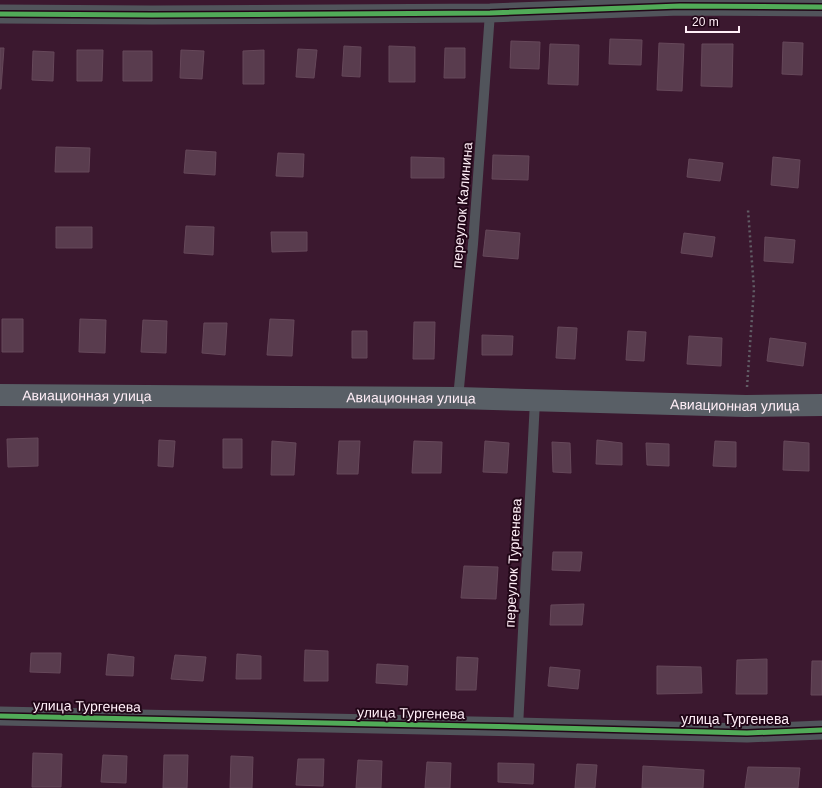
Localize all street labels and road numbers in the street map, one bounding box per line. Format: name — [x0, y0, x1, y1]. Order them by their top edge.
street label: переулок Калинина — [449, 141, 476, 269]
street label: Авиационная улица — [22, 387, 152, 404]
street label: Авиационная улица — [346, 389, 476, 406]
street label: Авиационная улица — [670, 396, 800, 414]
street label: переулок Тургенева — [502, 498, 524, 628]
street label: улица Тургенева — [33, 697, 141, 715]
street label: улица Тургенева — [357, 704, 465, 722]
street label: улица Тургенева — [681, 711, 789, 727]

